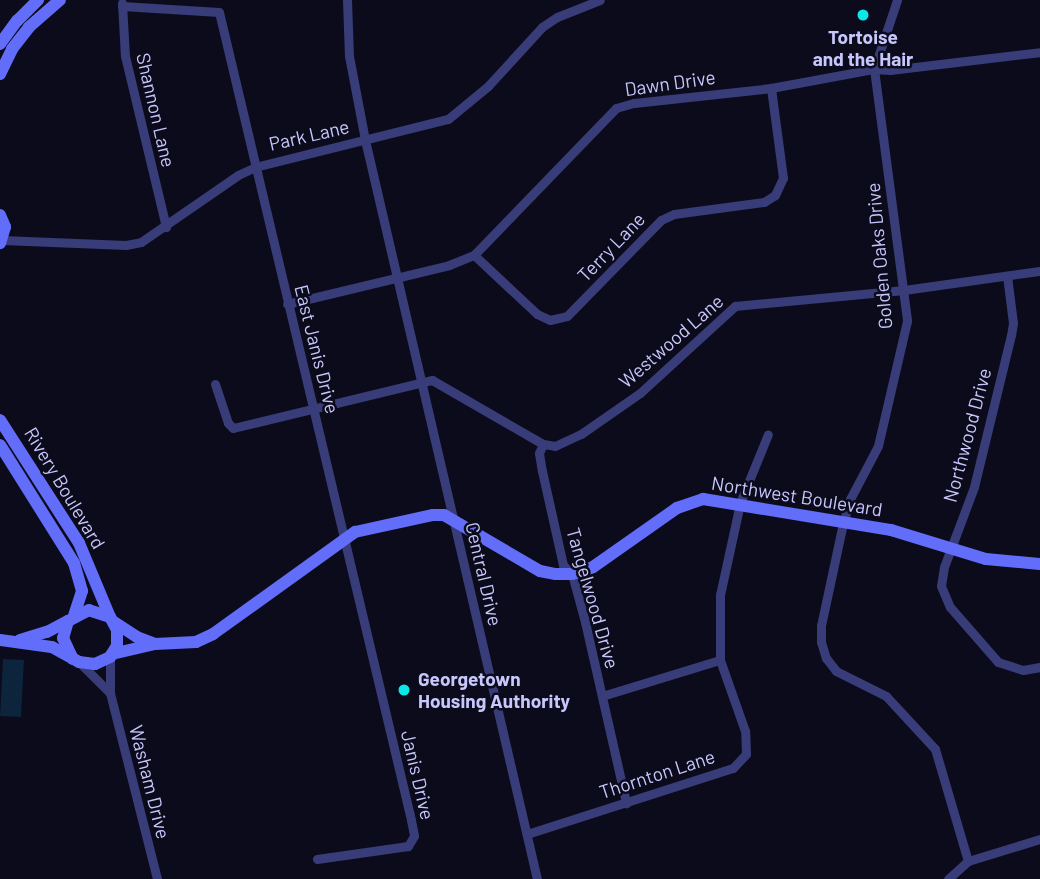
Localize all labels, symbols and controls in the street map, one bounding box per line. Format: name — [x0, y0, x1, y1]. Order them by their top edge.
marker: Tortoise and the Hair — [855, 7, 871, 23]
place label: Tortoise and the Hair — [813, 26, 913, 70]
street label: Shannon Lane — [132, 51, 180, 169]
street label: Dawn Drive — [623, 65, 717, 101]
street label: Park Lane — [267, 115, 351, 155]
street label: Golden Oaks Drive — [861, 182, 897, 330]
street label: Terry Lane — [572, 208, 650, 286]
street label: East Janis Drive — [290, 282, 344, 416]
street label: Westwood Lane — [614, 290, 728, 392]
street label: Northwood Drive — [938, 365, 996, 505]
street label: Rivery Boulevard — [20, 423, 110, 553]
street label: Northwest Boulevard — [710, 471, 884, 521]
street label: Central Drive — [461, 520, 507, 628]
street label: Tangelwood Drive — [562, 525, 624, 671]
place label: Georgetown Housing Authority — [418, 668, 570, 712]
marker: Georgetown Housing Authority — [396, 682, 412, 698]
street label: Washam Drive — [125, 723, 175, 841]
street label: Janis Drive — [397, 728, 439, 822]
street label: Thornton Lane — [596, 745, 718, 803]

